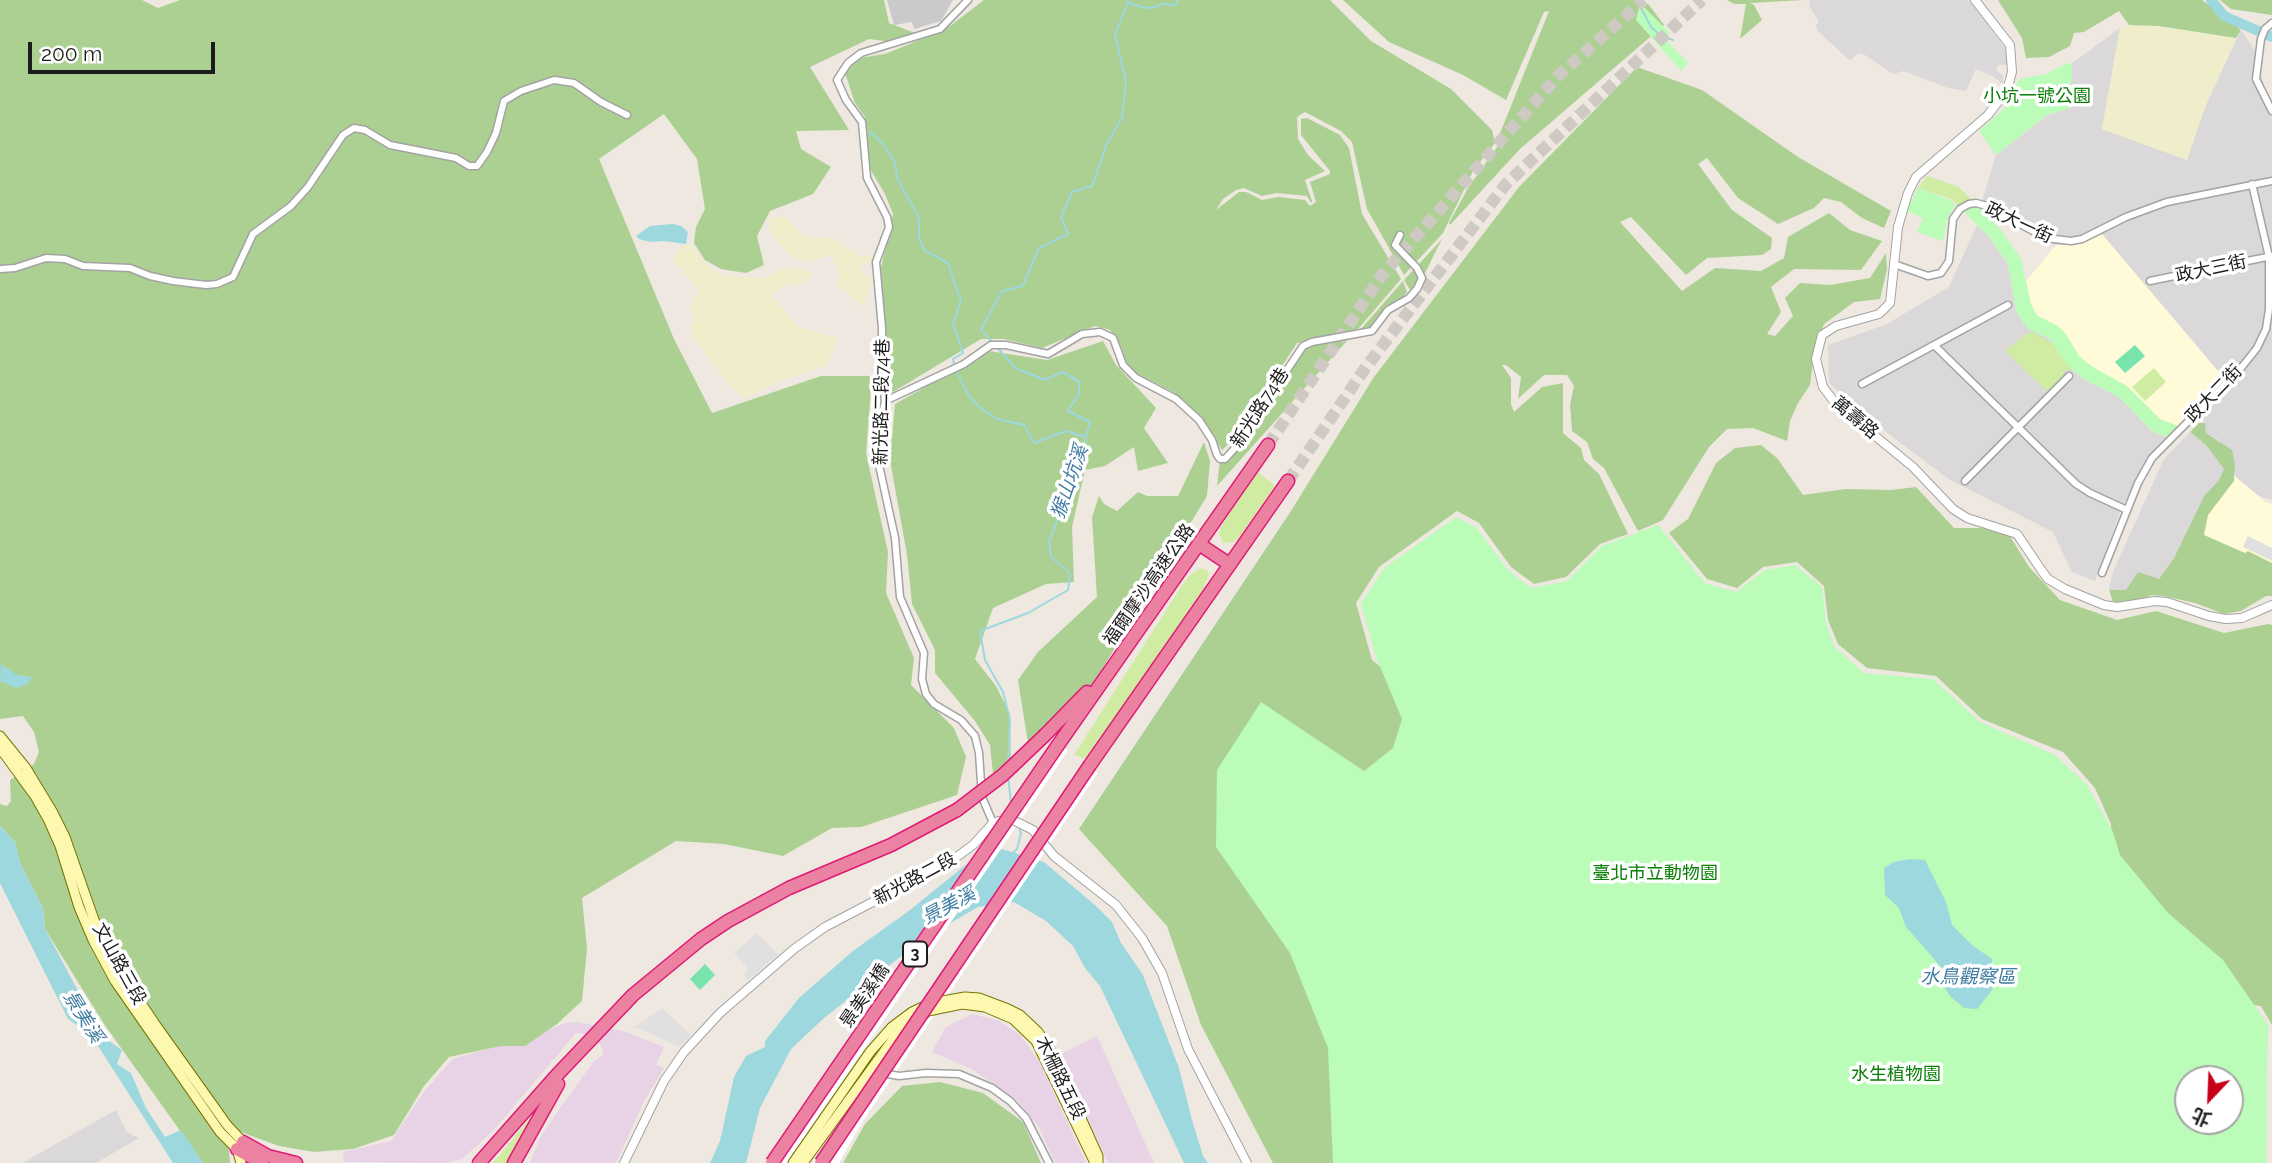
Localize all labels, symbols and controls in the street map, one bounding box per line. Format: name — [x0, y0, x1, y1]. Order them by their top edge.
scale bar — [32, 28, 219, 72]
text: 200 m — [41, 41, 102, 66]
park label: 小坑一號公園 — [1983, 86, 2091, 108]
street label: 政大一街 — [1982, 198, 2056, 248]
street label: 政大三街 — [2174, 251, 2248, 287]
street label: 新光路二段74巷 — [870, 339, 894, 465]
street label: 政大二街 — [2181, 361, 2247, 427]
street label: 新光路74巷 — [1226, 364, 1294, 452]
street label: 萬壽路 — [1827, 392, 1883, 444]
water label: 猴山坑溪 — [1047, 442, 1093, 522]
street label: 福爾摩沙高速公路 — [1099, 520, 1199, 650]
street label: 新光路二段 — [870, 848, 960, 910]
park label: 臺北市立動物園 — [1592, 863, 1718, 885]
water label: 景美溪 — [918, 883, 980, 929]
street label: 文山路三段 — [88, 919, 150, 1009]
road number: 3 — [903, 942, 927, 966]
street label: 景美溪橋 — [836, 960, 894, 1032]
water label: 水鳥觀察區 — [1921, 966, 2015, 988]
water label: 景美溪 — [58, 987, 108, 1047]
street label: 木柵路五段 — [1031, 1033, 1089, 1123]
park label: 水生植物園 — [1851, 1064, 1941, 1086]
north arrow — [2174, 1065, 2244, 1135]
text: 北 — [2189, 1104, 2215, 1131]

